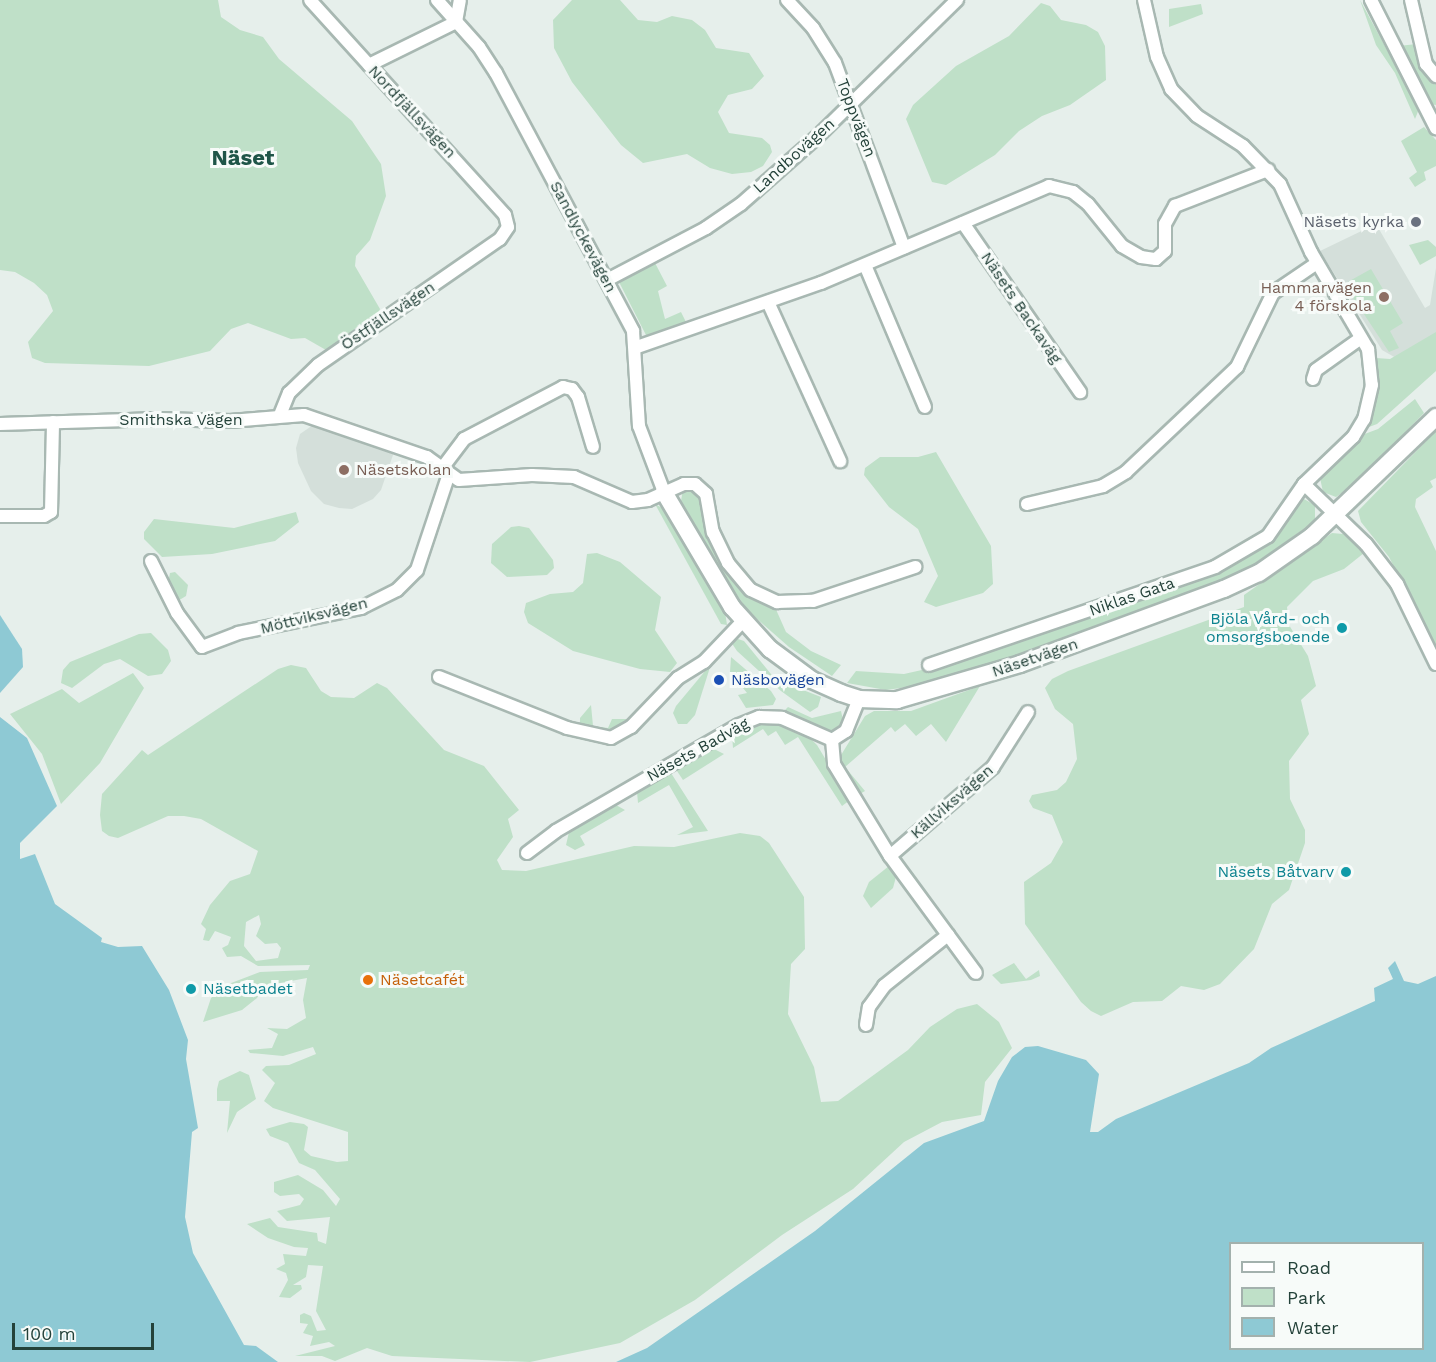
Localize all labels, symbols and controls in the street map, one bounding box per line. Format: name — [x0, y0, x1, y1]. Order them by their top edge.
street label: Nordfjällsvägen — [364, 62, 460, 162]
street label: Toppvägen — [832, 76, 880, 160]
street label: Landbovägen — [749, 114, 839, 198]
district label: Näset — [212, 145, 274, 171]
street label: Sandlyckevägen — [546, 178, 620, 296]
place label: Näsets kyrka — [1303, 212, 1404, 232]
marker: Näsets kyrka — [1409, 215, 1423, 229]
street label: Näsets Backaväg — [977, 249, 1065, 367]
street label: Östfjällsvägen — [337, 278, 439, 354]
place label: Hammarvägen 4 förskola — [1260, 278, 1372, 316]
marker: Hammarvägen 4 förskola — [1377, 290, 1391, 304]
street label: Smithska Vägen — [119, 410, 243, 430]
place label: Näsetskolan — [356, 460, 452, 480]
marker: Näsetskolan — [337, 463, 351, 477]
street label: Niklas Gata — [1087, 573, 1177, 621]
street label: Möttviksvägen — [258, 593, 370, 639]
place label: Bjöla Vård- och omsorgsboende — [1206, 609, 1330, 647]
marker: Bjöla Vård- och omsorgsboende — [1335, 621, 1349, 635]
street label: Näsetvägen — [989, 634, 1081, 682]
place label: Näsbovägen — [731, 670, 825, 690]
marker: Näsbovägen — [712, 673, 726, 687]
street label: Näsets Badväg — [644, 714, 752, 786]
street label: Källviksvägen — [907, 761, 997, 843]
place label: Näsets Båtvarv — [1217, 862, 1334, 882]
marker: Näsets Båtvarv — [1339, 865, 1353, 879]
place label: Näsetcafét — [380, 970, 465, 990]
marker: Näsetcafét — [361, 973, 375, 987]
place label: Näsetbadet — [203, 979, 293, 999]
marker: Näsetbadet — [184, 982, 198, 996]
legend — [1229, 1242, 1424, 1350]
text: Road — [1287, 1257, 1331, 1278]
text: Park — [1287, 1287, 1326, 1308]
scale bar — [15, 1311, 158, 1349]
text: Water — [1287, 1317, 1339, 1338]
text: 100 m — [23, 1323, 76, 1344]

